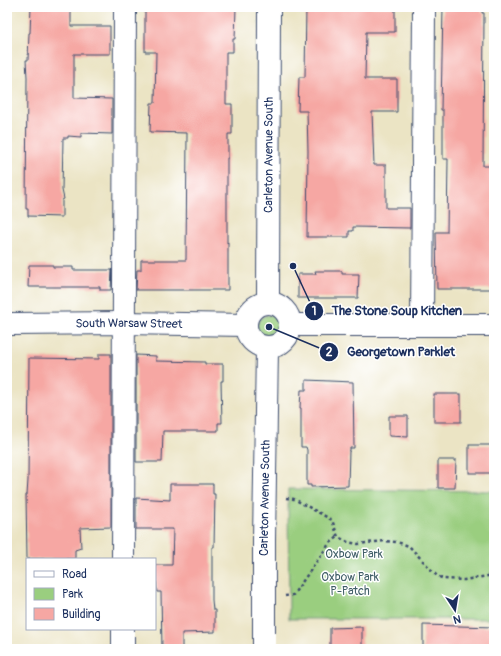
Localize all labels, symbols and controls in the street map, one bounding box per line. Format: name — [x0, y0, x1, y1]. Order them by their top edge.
street label: Carleton Avenue South — [261, 97, 277, 213]
callout: The Stone Soup Kitchen — [304, 298, 470, 323]
text: The Stone Soup Kitchen — [331, 303, 463, 319]
text: 1 — [312, 304, 316, 319]
street label: South Warsaw Street — [75, 316, 183, 332]
callout: Georgetown Parklet — [319, 339, 463, 364]
text: Georgetown Parklet — [347, 344, 456, 360]
text: 2 — [326, 345, 333, 360]
street label: Carleton Avenue South — [257, 439, 274, 556]
park label: Oxbow Park — [325, 547, 383, 562]
legend — [26, 558, 156, 630]
text: Road — [62, 567, 87, 582]
park label: Oxbow Park P-Patch — [321, 570, 379, 599]
text: Park — [62, 587, 83, 602]
north arrow — [435, 590, 475, 630]
text: Building — [62, 607, 101, 622]
text: N — [451, 612, 462, 627]

